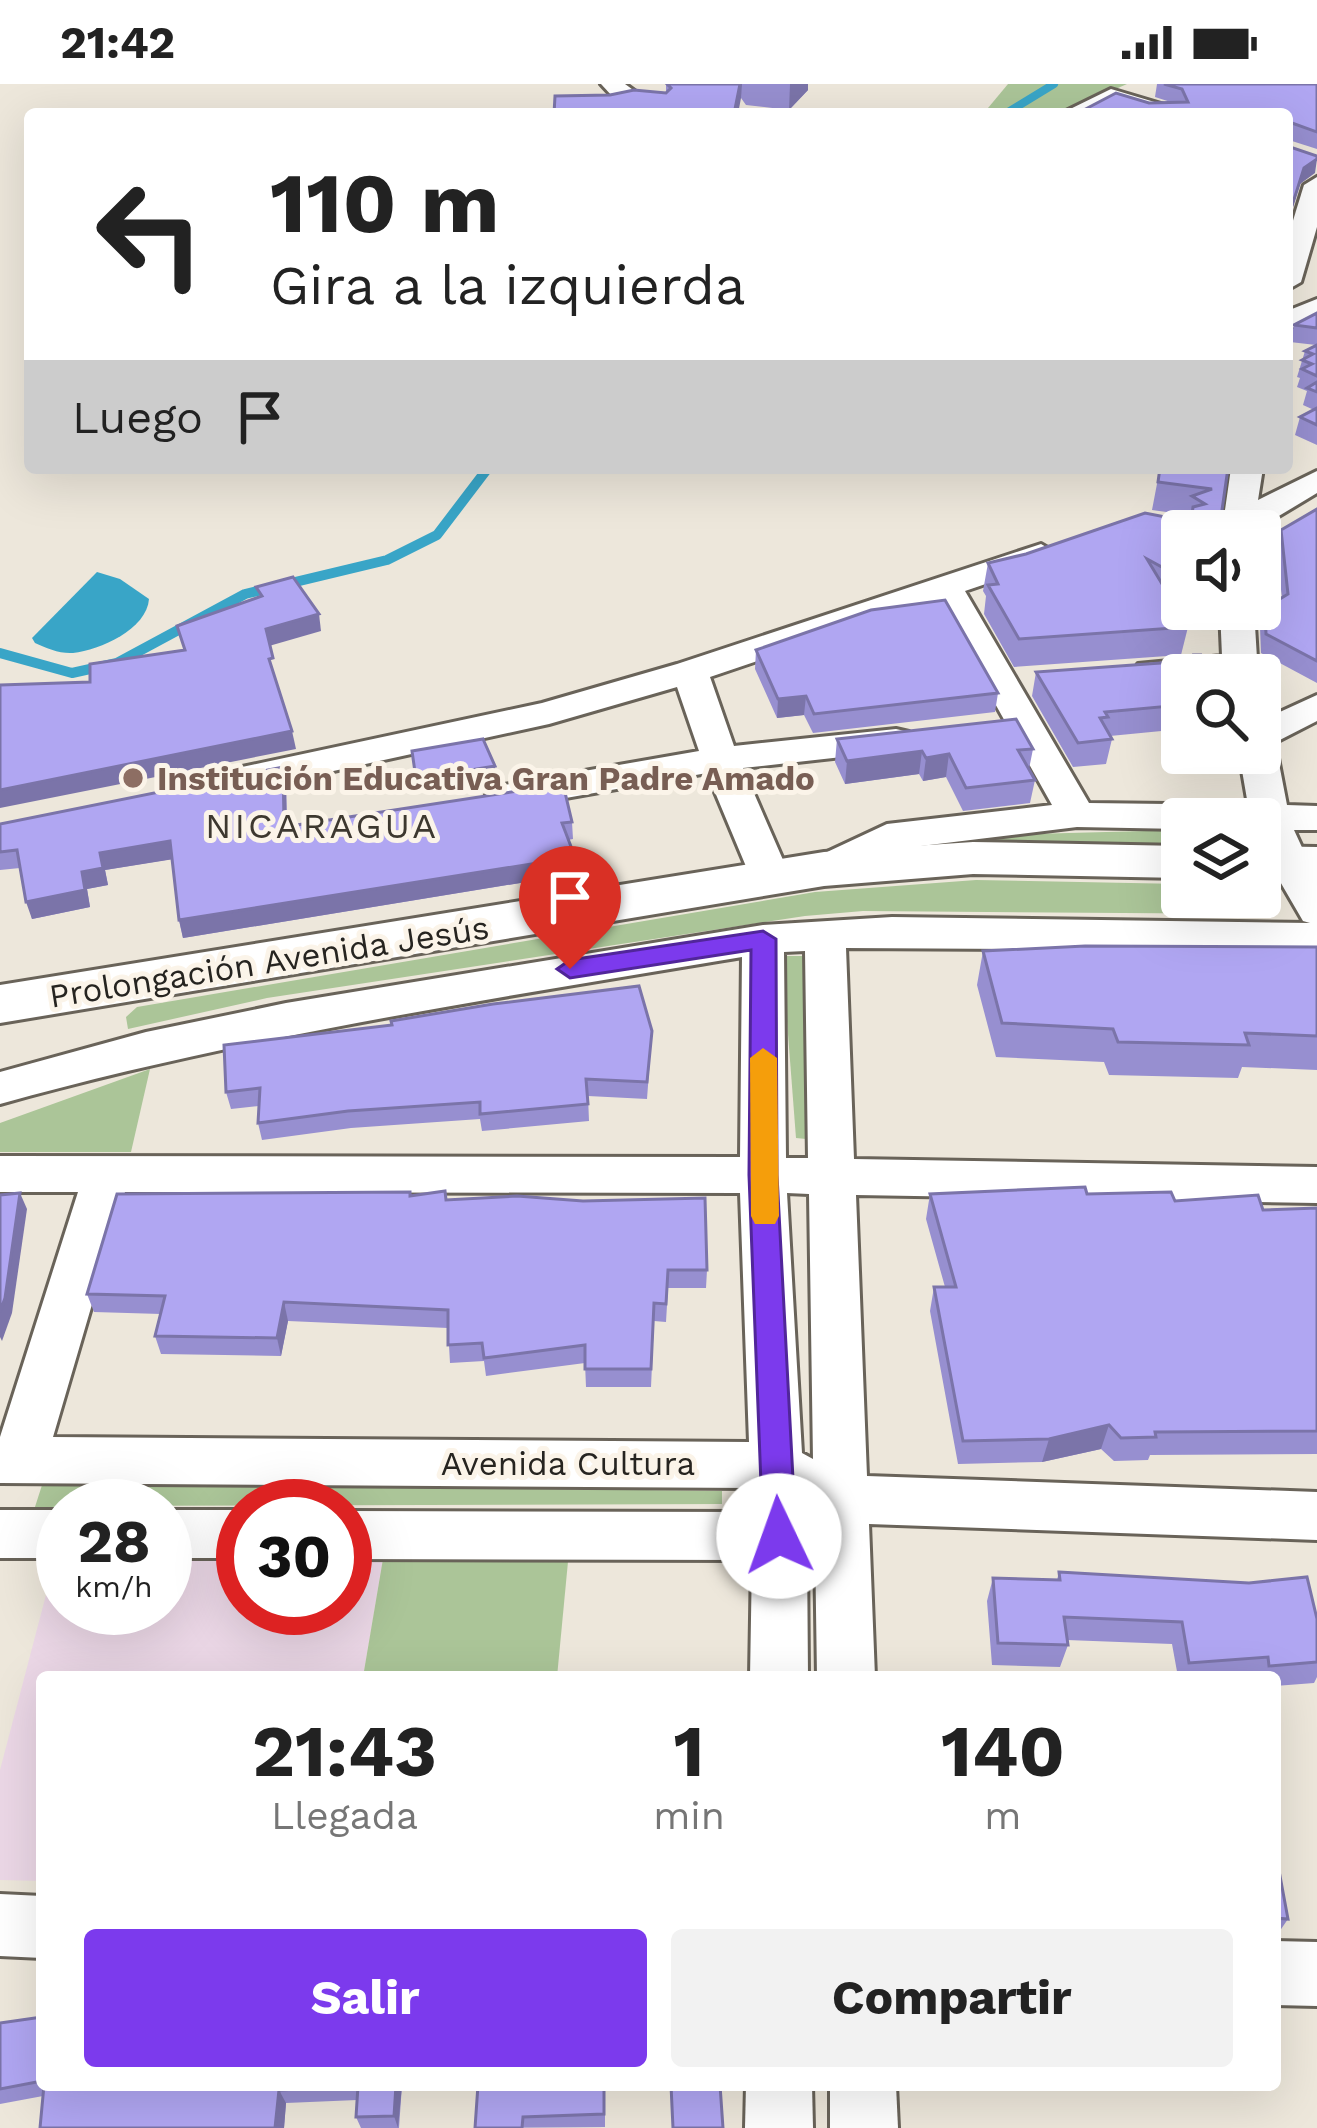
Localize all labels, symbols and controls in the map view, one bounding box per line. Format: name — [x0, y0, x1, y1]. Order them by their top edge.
text: 21:42 — [60, 16, 175, 69]
text: 110 m — [270, 154, 500, 252]
icon: left — [72, 156, 228, 312]
text: Gira a la izquierda — [270, 254, 746, 317]
icon: arrive — [227, 384, 293, 450]
text: Luego — [72, 391, 203, 444]
map controls — [1161, 510, 1281, 918]
button: sound — [1161, 510, 1281, 630]
button: search — [1161, 654, 1281, 774]
place label: Institución Educativa Gran Padre Amado — [157, 759, 815, 798]
marker: Institución Educativa Gran Padre Amado — [120, 765, 146, 791]
button: layers — [1161, 798, 1281, 918]
district label: NICARAGUA — [205, 805, 439, 847]
pin — [519, 846, 621, 969]
icon: arrive — [537, 864, 603, 930]
street label: Prolongación Avenida Jesús — [46, 907, 492, 1016]
street label: Avenida Cultura — [441, 1444, 695, 1483]
position arrow — [716, 1473, 842, 1599]
speed limit sign: 30 — [216, 1479, 372, 1635]
text: 28 — [77, 1506, 151, 1577]
text: km/h — [75, 1569, 153, 1604]
text: 21:43 — [252, 1709, 437, 1793]
text: 1 — [673, 1709, 704, 1793]
text: 140 — [941, 1709, 1065, 1793]
text: Llegada — [271, 1793, 418, 1838]
text: min — [653, 1793, 725, 1838]
text: m — [984, 1793, 1021, 1838]
button: Salir — [84, 1929, 647, 2067]
button: Compartir — [671, 1929, 1233, 2067]

